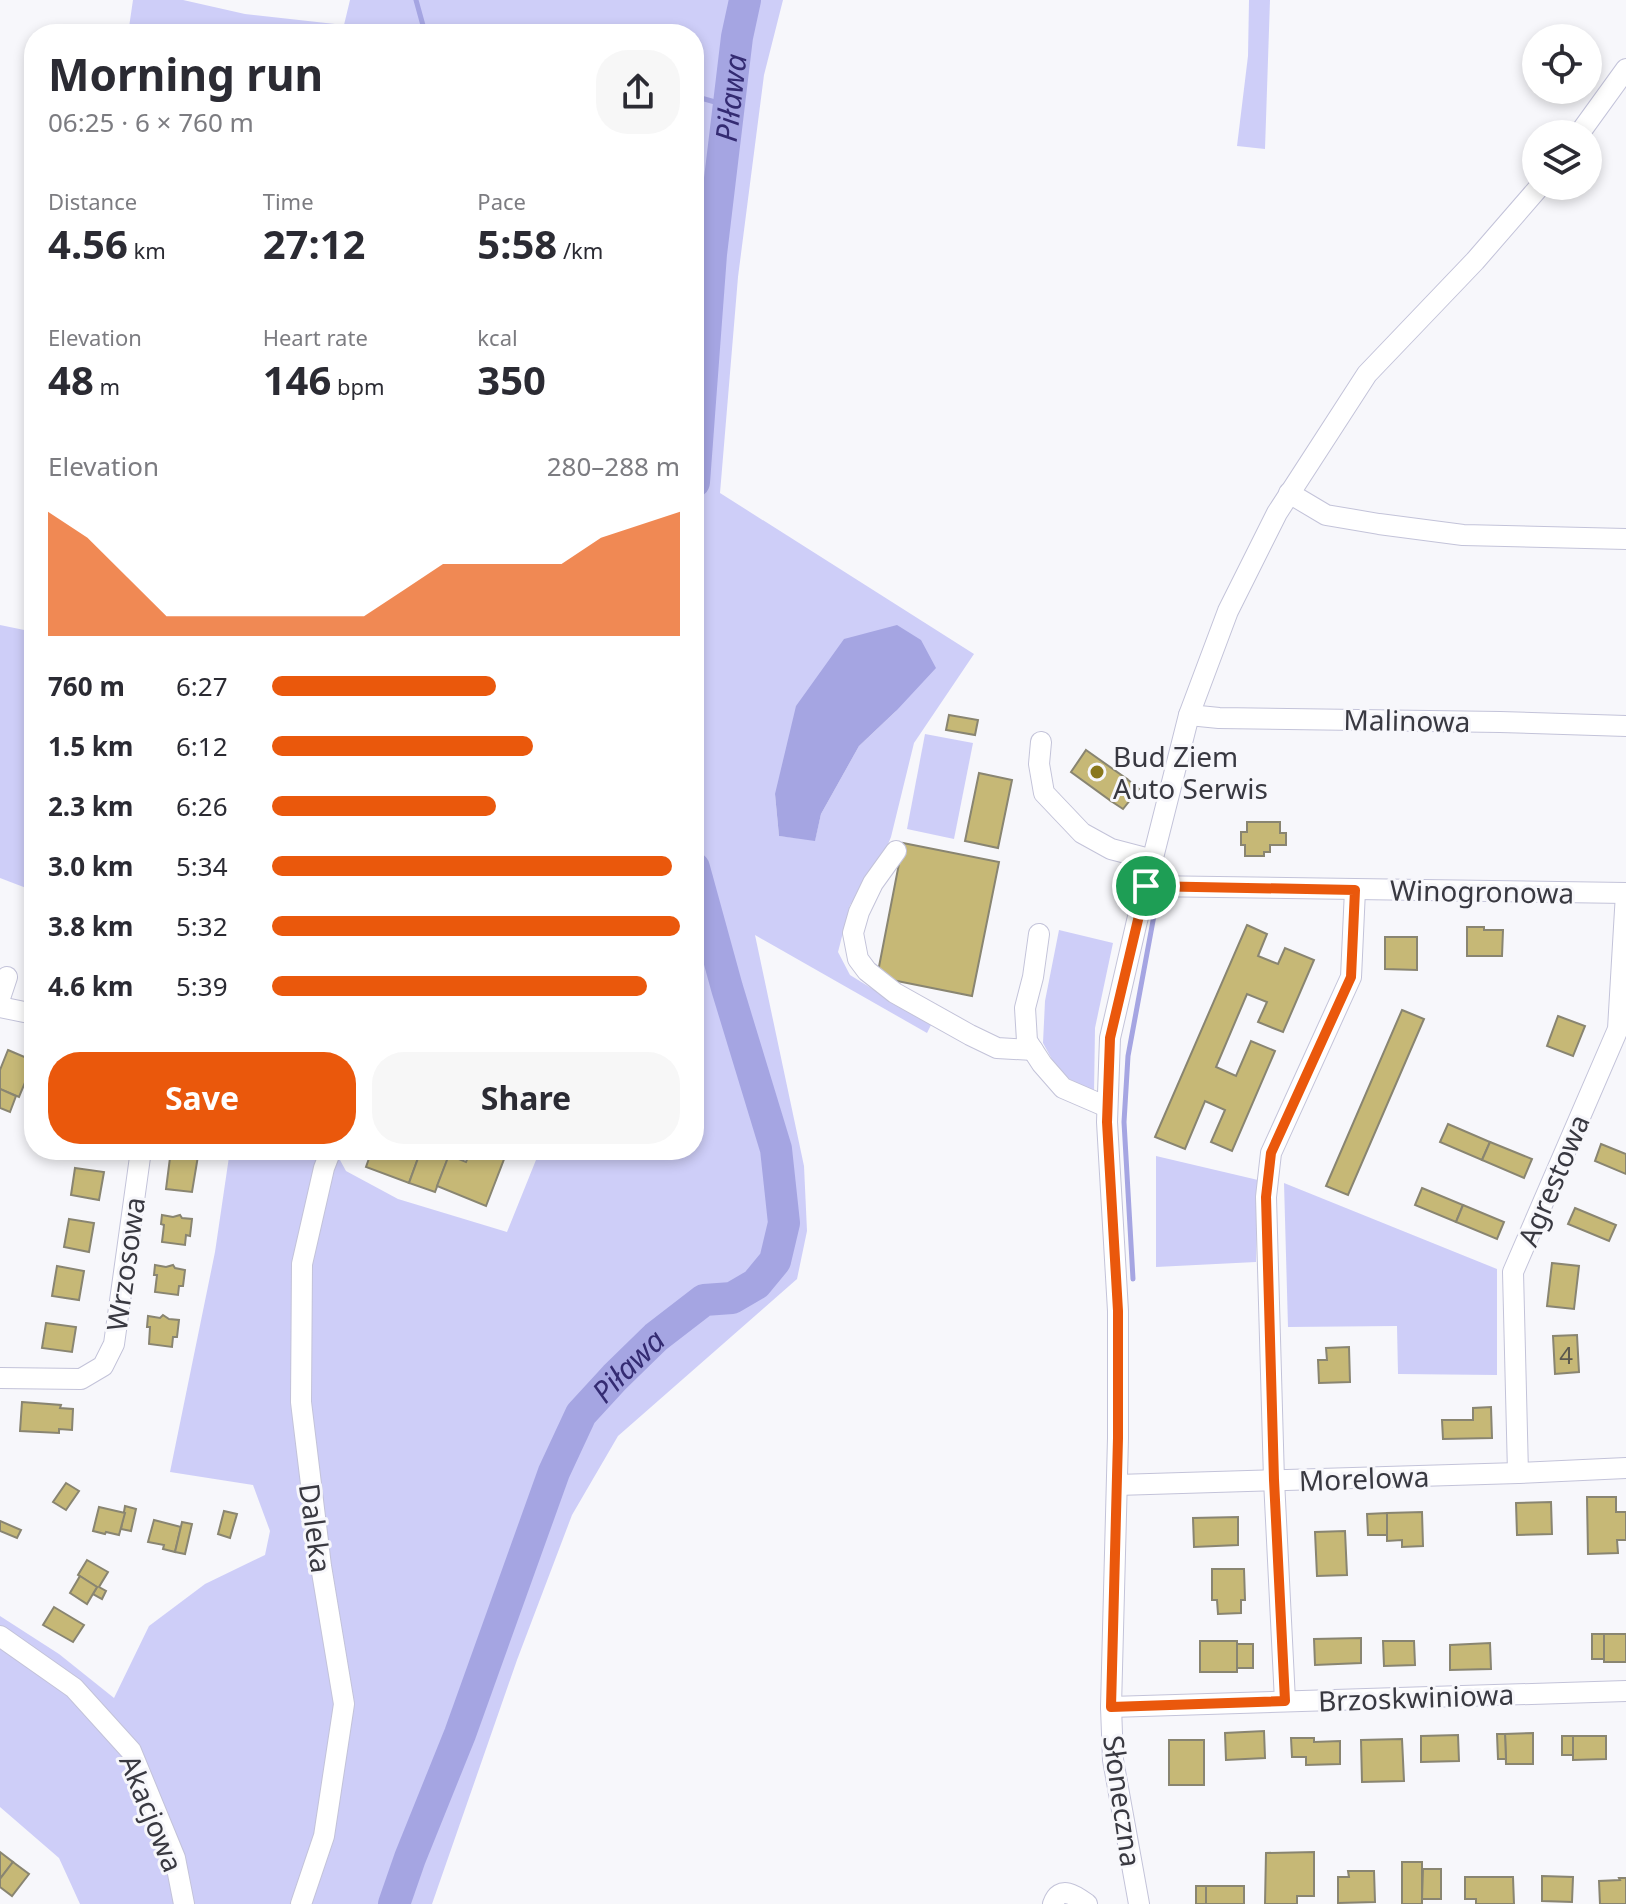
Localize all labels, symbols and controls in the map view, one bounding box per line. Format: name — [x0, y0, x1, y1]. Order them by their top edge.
map controls — [1522, 24, 1602, 200]
button: locate — [1522, 24, 1602, 104]
text: Morning run — [48, 44, 323, 104]
button: share — [596, 50, 680, 134]
water label: Piława — [704, 51, 755, 144]
text: 06:25 · 6 × 760 m — [48, 104, 254, 140]
button: layers — [1522, 120, 1602, 200]
text: Distance — [48, 186, 137, 216]
text: Time — [263, 186, 314, 216]
text: Pace — [477, 186, 526, 216]
text: 4.56 — [48, 216, 128, 271]
text: 27:12 — [263, 216, 365, 271]
text: 5:58 — [477, 216, 557, 271]
text: km — [128, 235, 166, 265]
text: /km — [557, 235, 603, 265]
text: Elevation — [48, 322, 142, 352]
text: Heart rate — [263, 322, 368, 352]
text: kcal — [477, 322, 518, 352]
text: 48 — [48, 352, 94, 407]
text: 146 — [263, 352, 331, 407]
text: 350 — [477, 352, 546, 407]
text: m — [94, 371, 120, 401]
text: bpm — [331, 371, 385, 401]
text: Elevation — [48, 448, 159, 484]
text: 280–288 m — [547, 448, 680, 484]
text: 760 m — [48, 668, 125, 704]
text: 6:27 — [176, 668, 228, 704]
street label: Malinowa — [1343, 700, 1471, 740]
text: 1.5 km — [48, 728, 133, 764]
text: 6:12 — [176, 728, 228, 764]
place label: Bud Ziem Auto Serwis — [1113, 737, 1268, 807]
marker: Bud Ziem Auto Serwis — [1088, 763, 1106, 781]
text: 2.3 km — [48, 788, 133, 824]
text: 6:26 — [176, 788, 228, 824]
text: 3.0 km — [48, 848, 133, 884]
text: 5:34 — [176, 848, 228, 884]
pin — [1112, 852, 1180, 920]
icon: arrive — [1124, 864, 1168, 908]
street label: Winogronowa — [1390, 870, 1574, 912]
text: 3.8 km — [48, 908, 133, 944]
text: 5:32 — [176, 908, 228, 944]
text: 4.6 km — [48, 968, 133, 1004]
text: 5:39 — [176, 968, 228, 1004]
button: Save — [48, 1052, 356, 1144]
button: Share — [372, 1052, 680, 1144]
street label: Agrestowa — [1508, 1108, 1598, 1252]
street label: Wrzosowa — [97, 1195, 153, 1333]
water label: Piława — [582, 1320, 673, 1411]
house number: 4 — [1559, 1338, 1573, 1371]
street label: Morelowa — [1298, 1457, 1430, 1499]
street label: Daleka — [291, 1481, 341, 1575]
street label: Brzoskwiniowa — [1317, 1675, 1515, 1719]
street label: Słoneczna — [1095, 1733, 1151, 1869]
street label: Akacjowa — [111, 1749, 193, 1877]

